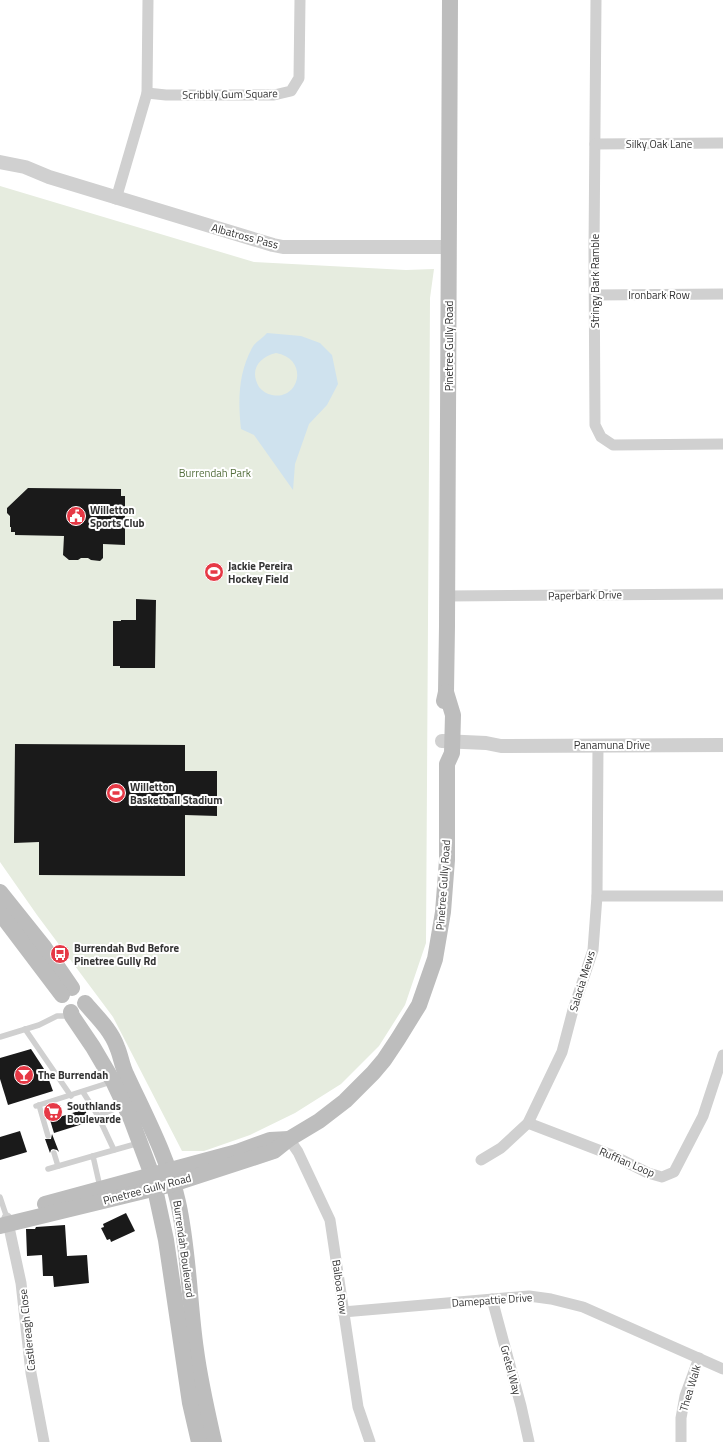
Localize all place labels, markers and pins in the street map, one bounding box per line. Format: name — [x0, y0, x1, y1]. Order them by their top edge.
place label: Willetton Sports Club — [90, 502, 145, 531]
public building icon: Willetton Sports Club — [65, 505, 87, 527]
place label: Jackie Pereira Hockey Field — [228, 558, 293, 587]
sports icon: Jackie Pereira Hockey Field — [203, 561, 225, 583]
place label: Willetton Basketball Stadium — [130, 779, 222, 808]
sports icon: Willetton Basketball Stadium — [105, 782, 127, 804]
place label: Burrendah Bvd Before Pinetree Gully Rd — [74, 940, 180, 969]
bus stop icon: Burrendah Bvd Before Pinetree Gully Rd — [49, 943, 71, 965]
bar icon: The Burrendah — [13, 1064, 35, 1086]
place label: The Burrendah — [38, 1067, 108, 1083]
place label: Southlands Boulevarde — [67, 1098, 121, 1127]
supermarket icon: Southlands Boulevarde — [42, 1101, 64, 1123]

